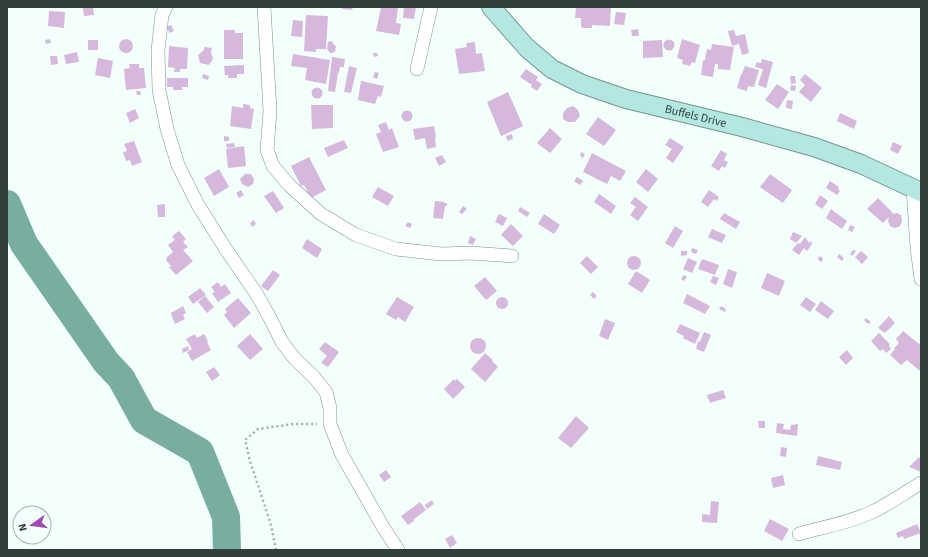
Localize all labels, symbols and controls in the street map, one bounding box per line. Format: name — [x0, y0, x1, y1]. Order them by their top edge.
street label: Buffels Drive — [663, 101, 728, 132]
north arrow — [12, 505, 52, 545]
text: N — [15, 522, 31, 533]

